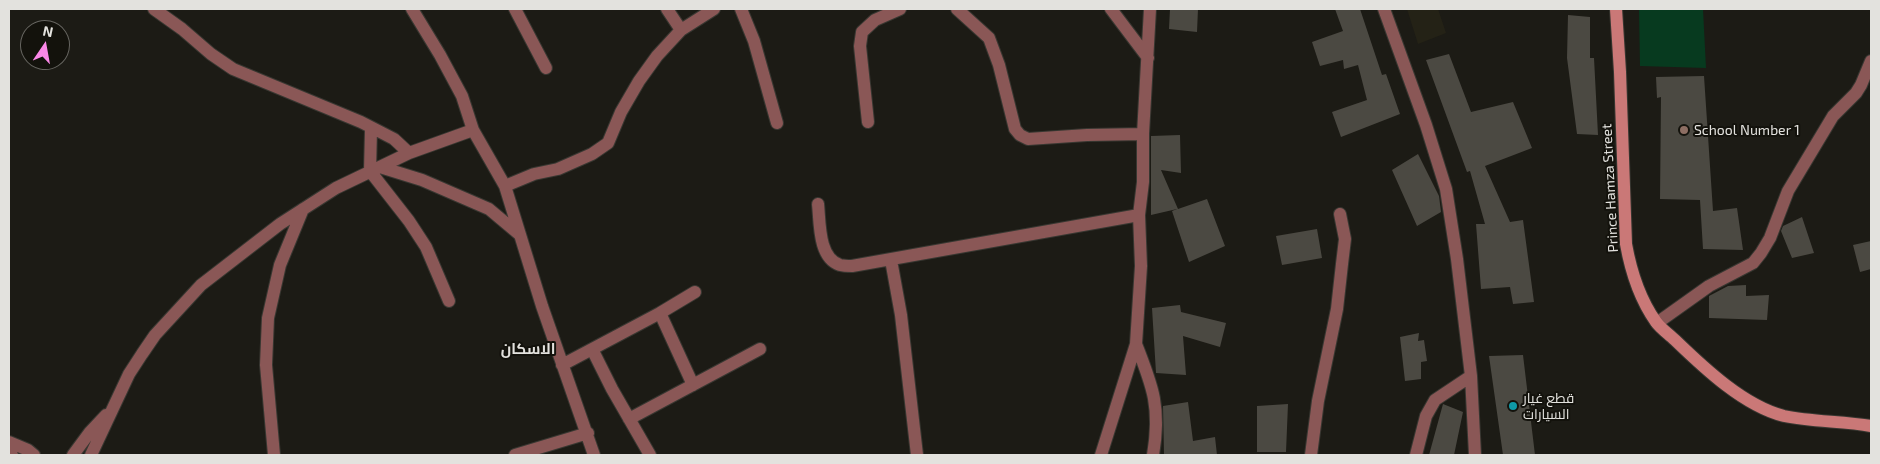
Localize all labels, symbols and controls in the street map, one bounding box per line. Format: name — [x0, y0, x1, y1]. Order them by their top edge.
north arrow — [20, 20, 70, 70]
text: N — [41, 21, 55, 40]
place label: School Number 1 — [1694, 122, 1800, 138]
street label: Prince Hamza Street — [1598, 123, 1622, 253]
marker: School Number 1 — [1678, 124, 1690, 136]
district label: الاسكان — [501, 340, 555, 358]
place label: قطع غيار السيارات — [1523, 390, 1574, 422]
marker: قطع غيار السيارات — [1507, 400, 1519, 412]

